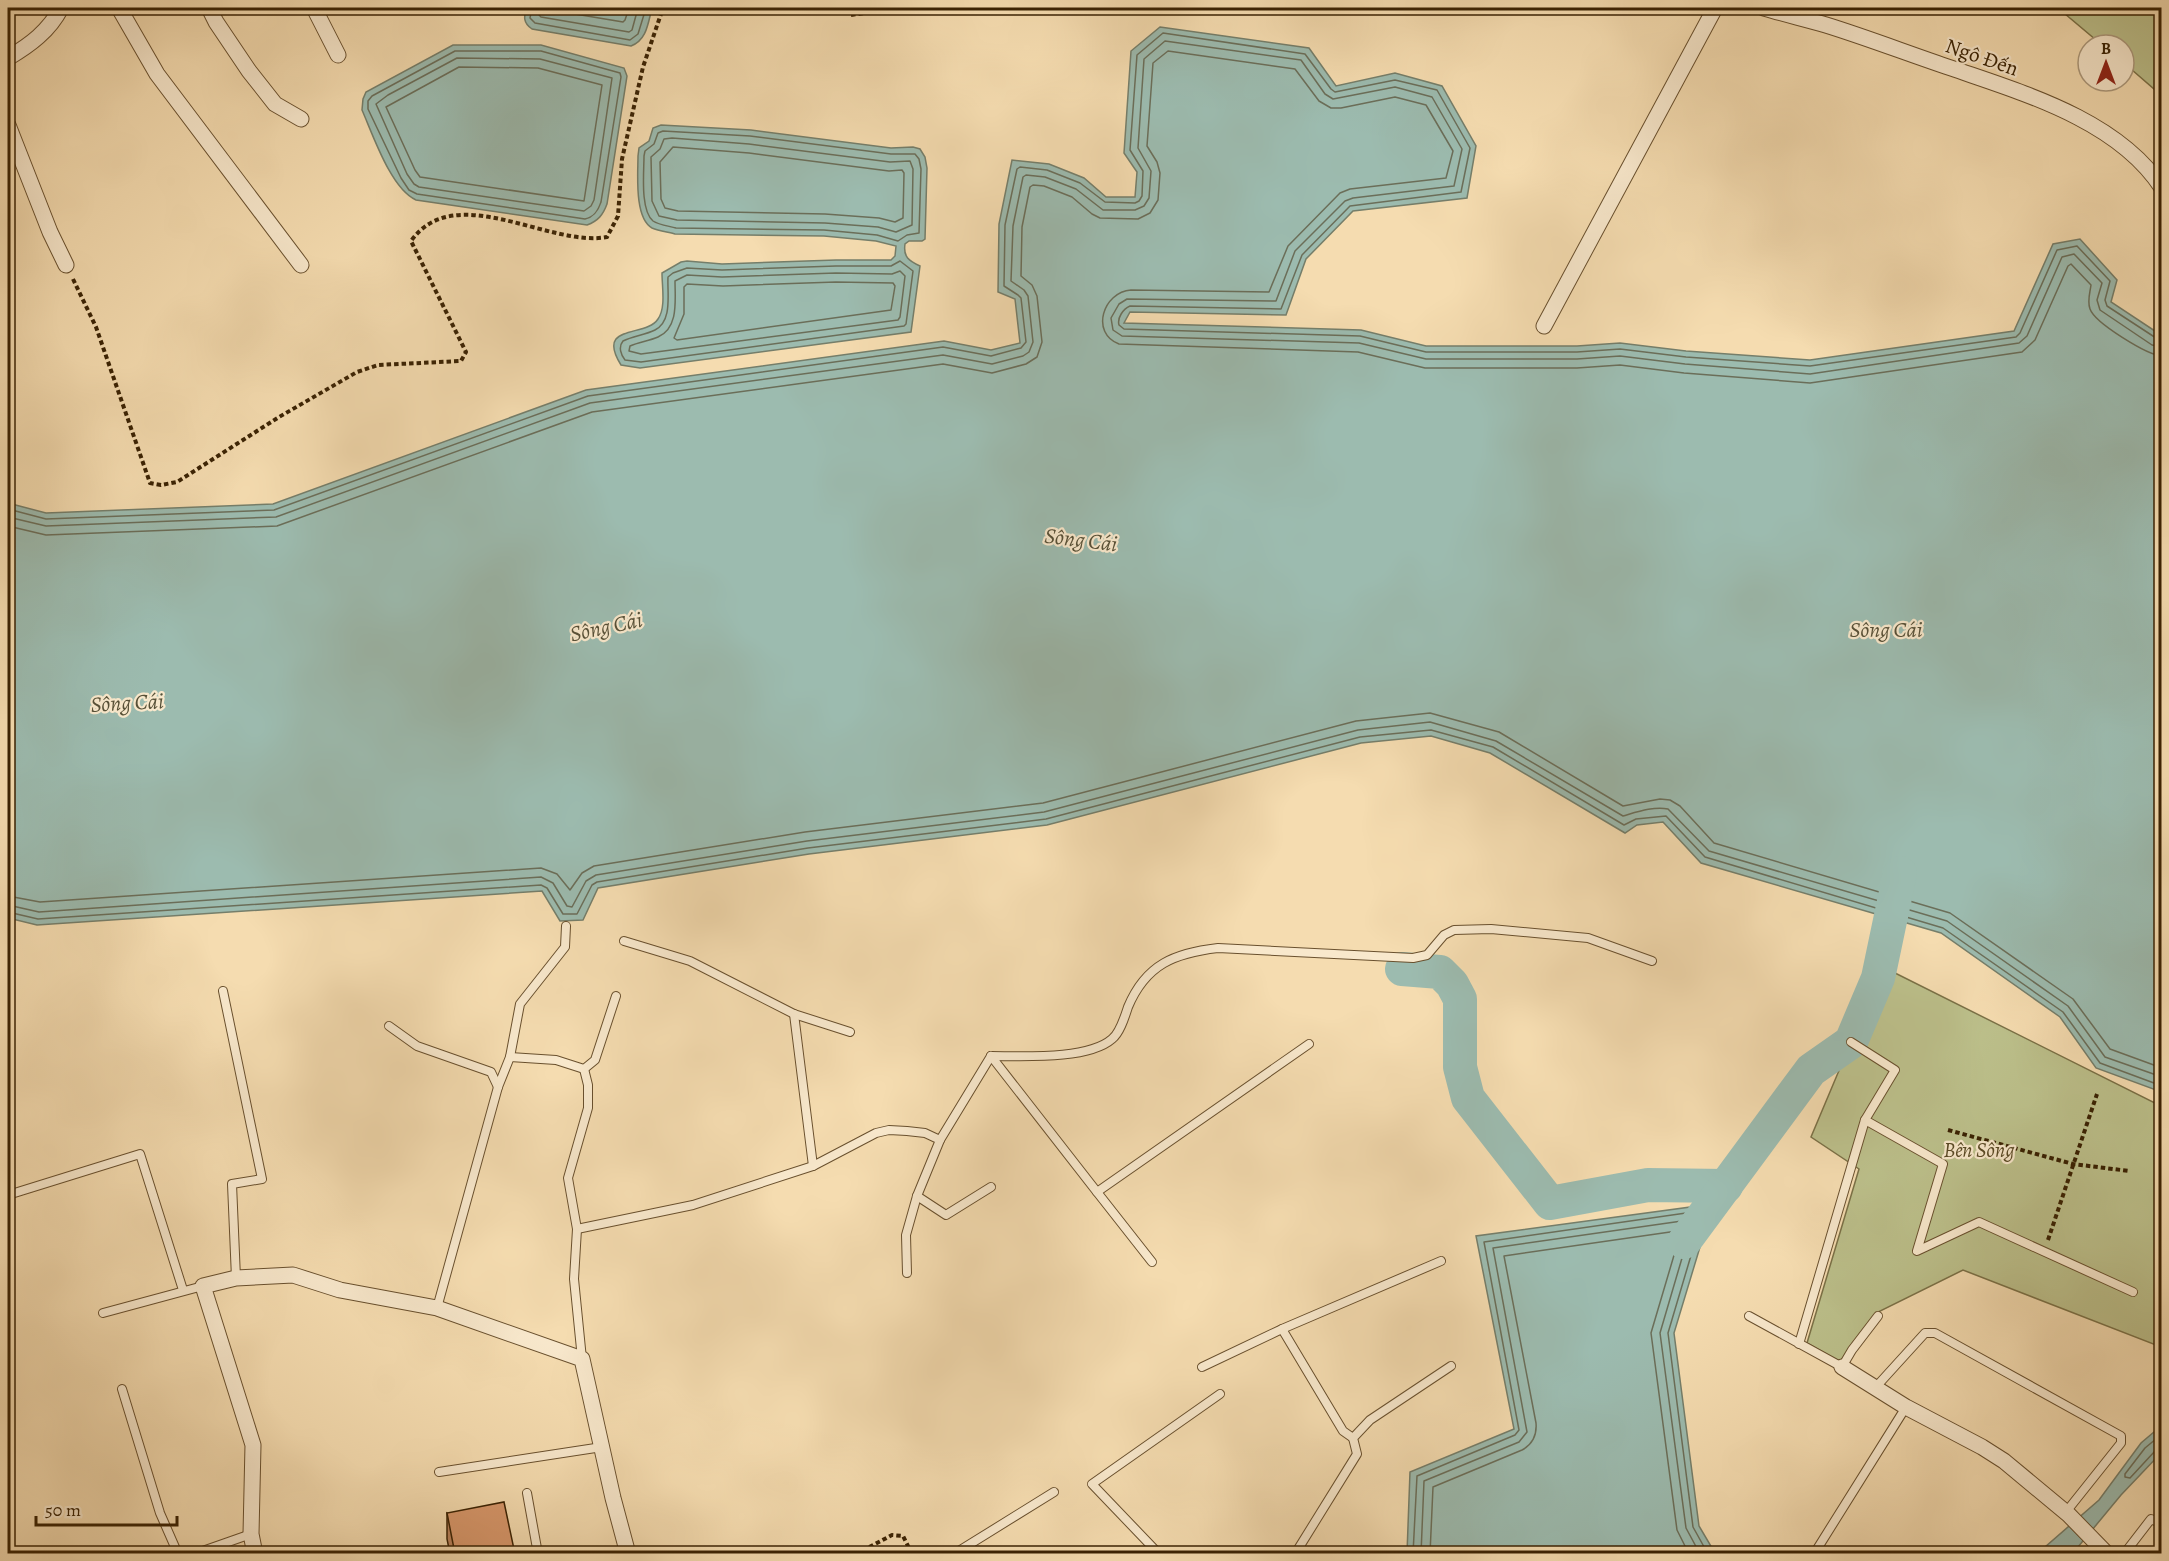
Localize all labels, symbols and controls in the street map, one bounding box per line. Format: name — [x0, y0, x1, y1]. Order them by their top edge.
street label: Ngô Đến — [1942, 31, 2022, 83]
north arrow — [2076, 33, 2136, 93]
text: B — [2101, 38, 2111, 60]
water label: Sông Cái — [1043, 521, 1119, 559]
water label: Sông Cái — [567, 605, 645, 649]
water label: Sông Cái — [1849, 615, 1923, 645]
water label: Sông Cái — [90, 686, 165, 720]
park label: Bên Sông — [1943, 1136, 2015, 1164]
scale bar — [36, 1489, 177, 1527]
text: 50 m — [45, 1498, 81, 1522]

